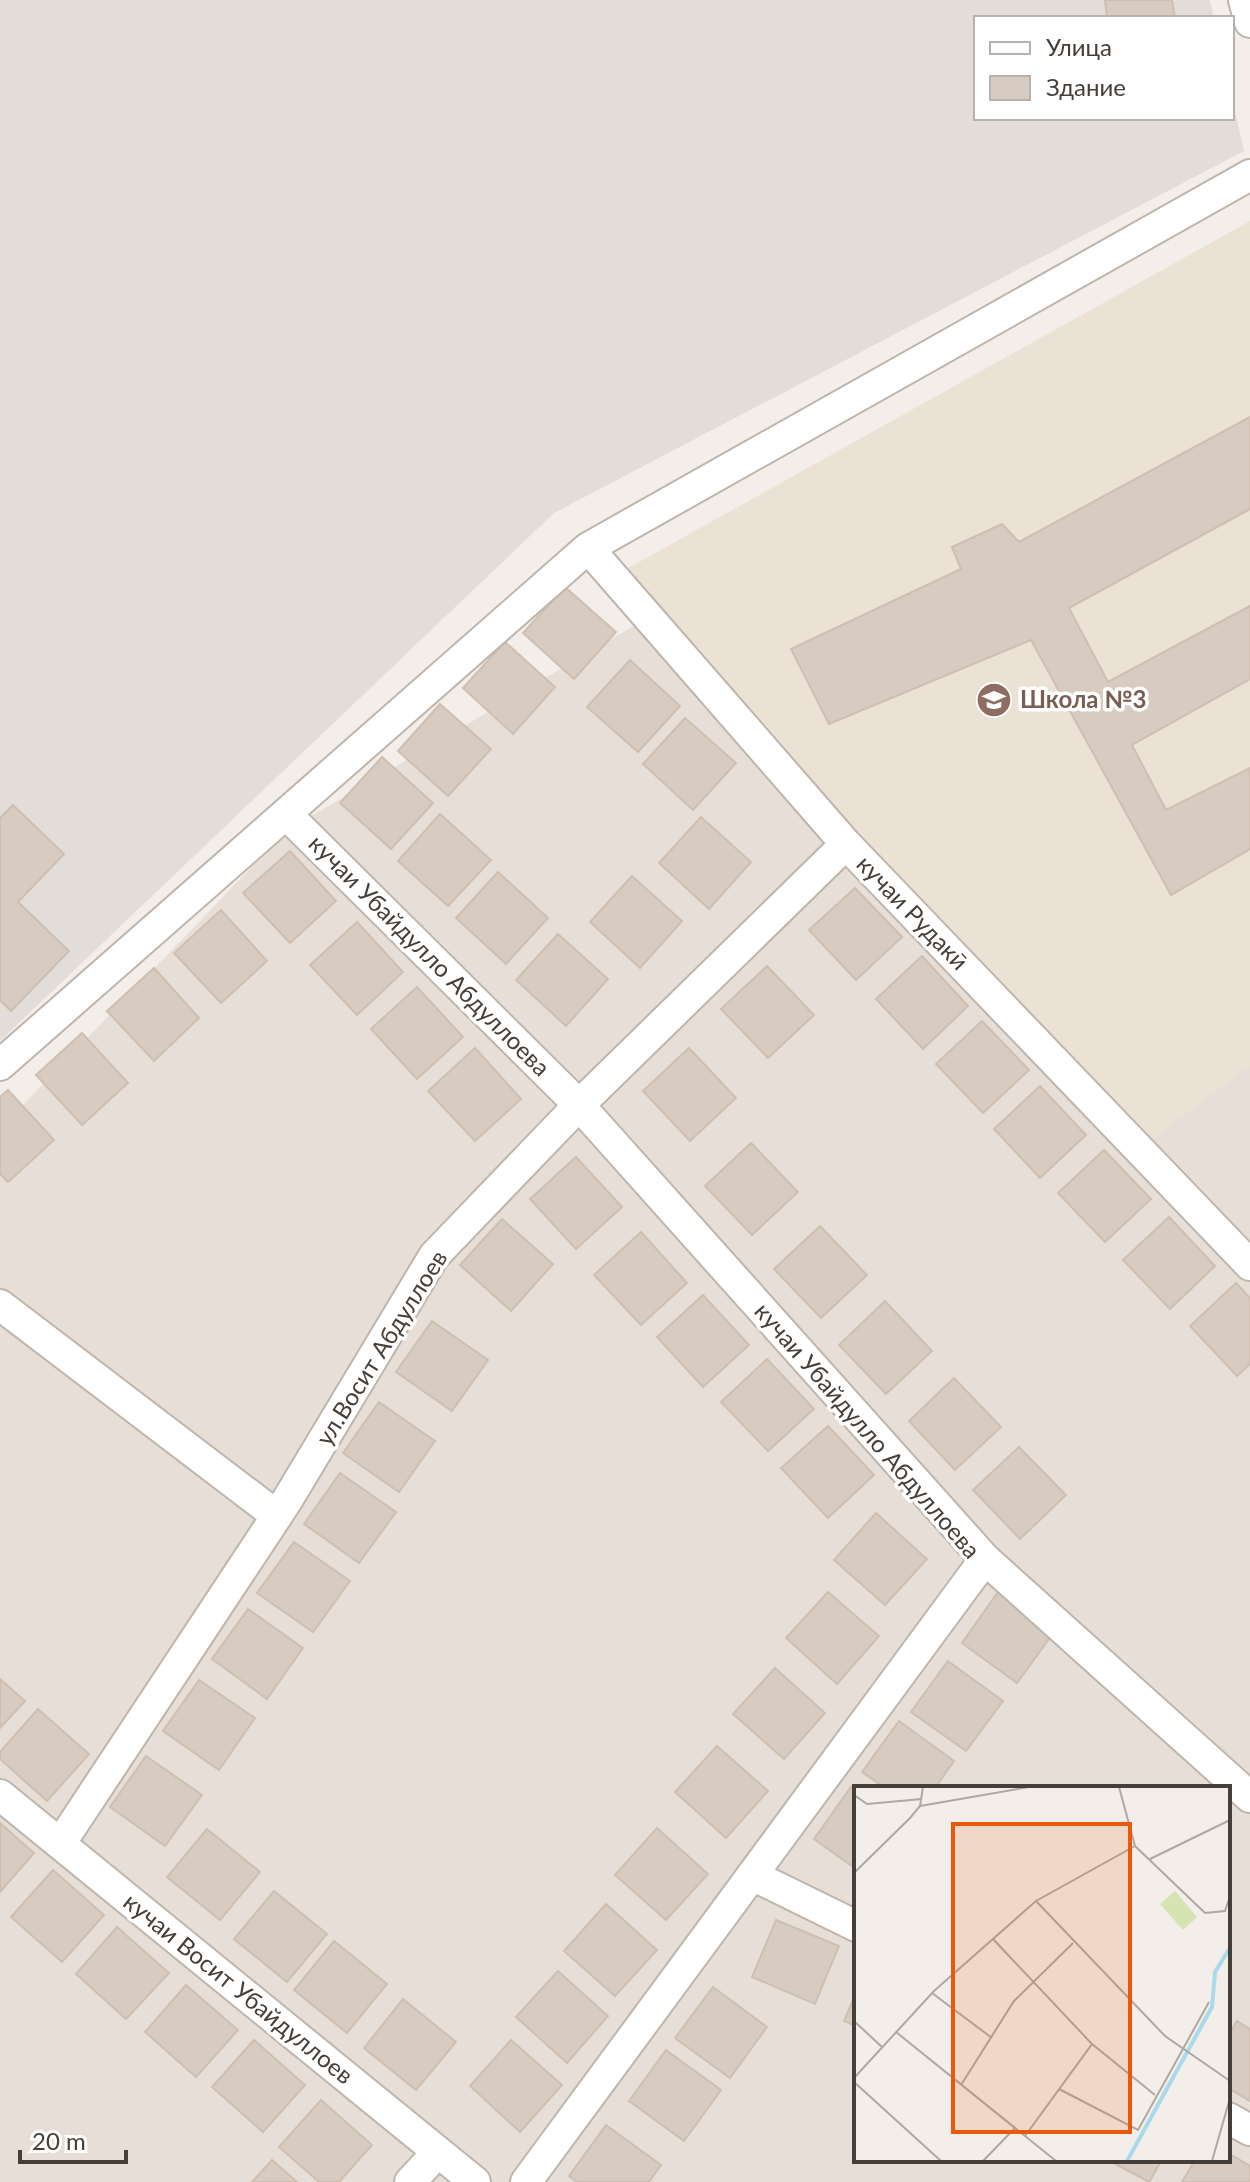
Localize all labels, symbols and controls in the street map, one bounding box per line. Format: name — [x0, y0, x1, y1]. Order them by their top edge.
legend — [974, 16, 1234, 120]
text: Улица — [1046, 32, 1112, 61]
text: Здание — [1046, 72, 1126, 101]
school or university icon: Школа №3 — [975, 681, 1013, 719]
place label: Школа №3 — [1020, 684, 1146, 713]
street label: кучаи Убайдулло Абдуллоева — [303, 828, 557, 1082]
street label: кучаи Рудакӣ — [851, 849, 975, 975]
street label: ул.Восит Абдуллоев — [309, 1244, 453, 1450]
street label: кучаи Убайдулло Абдуллоева — [749, 1296, 987, 1564]
inset map — [854, 1786, 1230, 2162]
street label: кучаи Восит Убайдуллоев — [118, 1886, 360, 2089]
scale bar — [20, 2114, 126, 2164]
text: 20 m — [32, 2126, 86, 2155]

